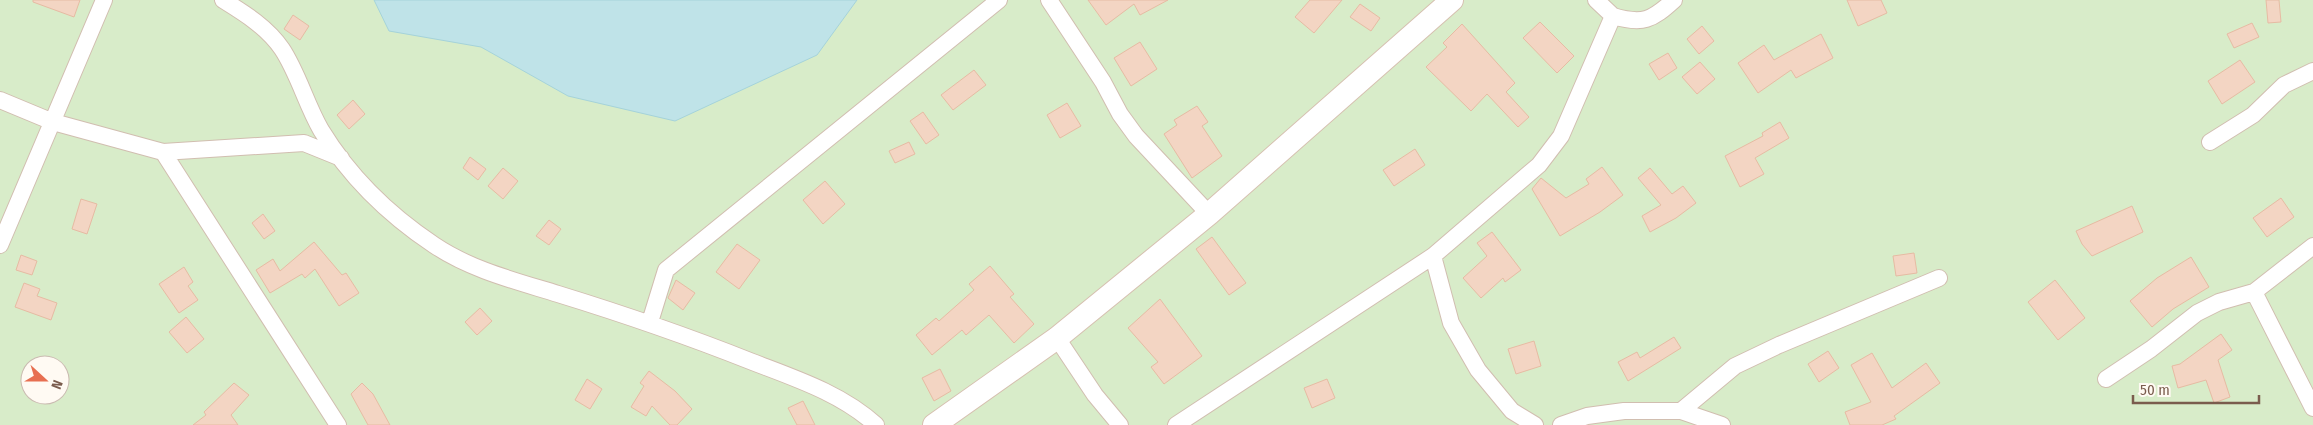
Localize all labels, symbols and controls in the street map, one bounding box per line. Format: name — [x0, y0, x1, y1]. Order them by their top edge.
north arrow — [20, 355, 70, 405]
scale bar — [2133, 372, 2259, 404]
text: N — [47, 378, 66, 391]
text: 50 m — [2140, 381, 2170, 399]

